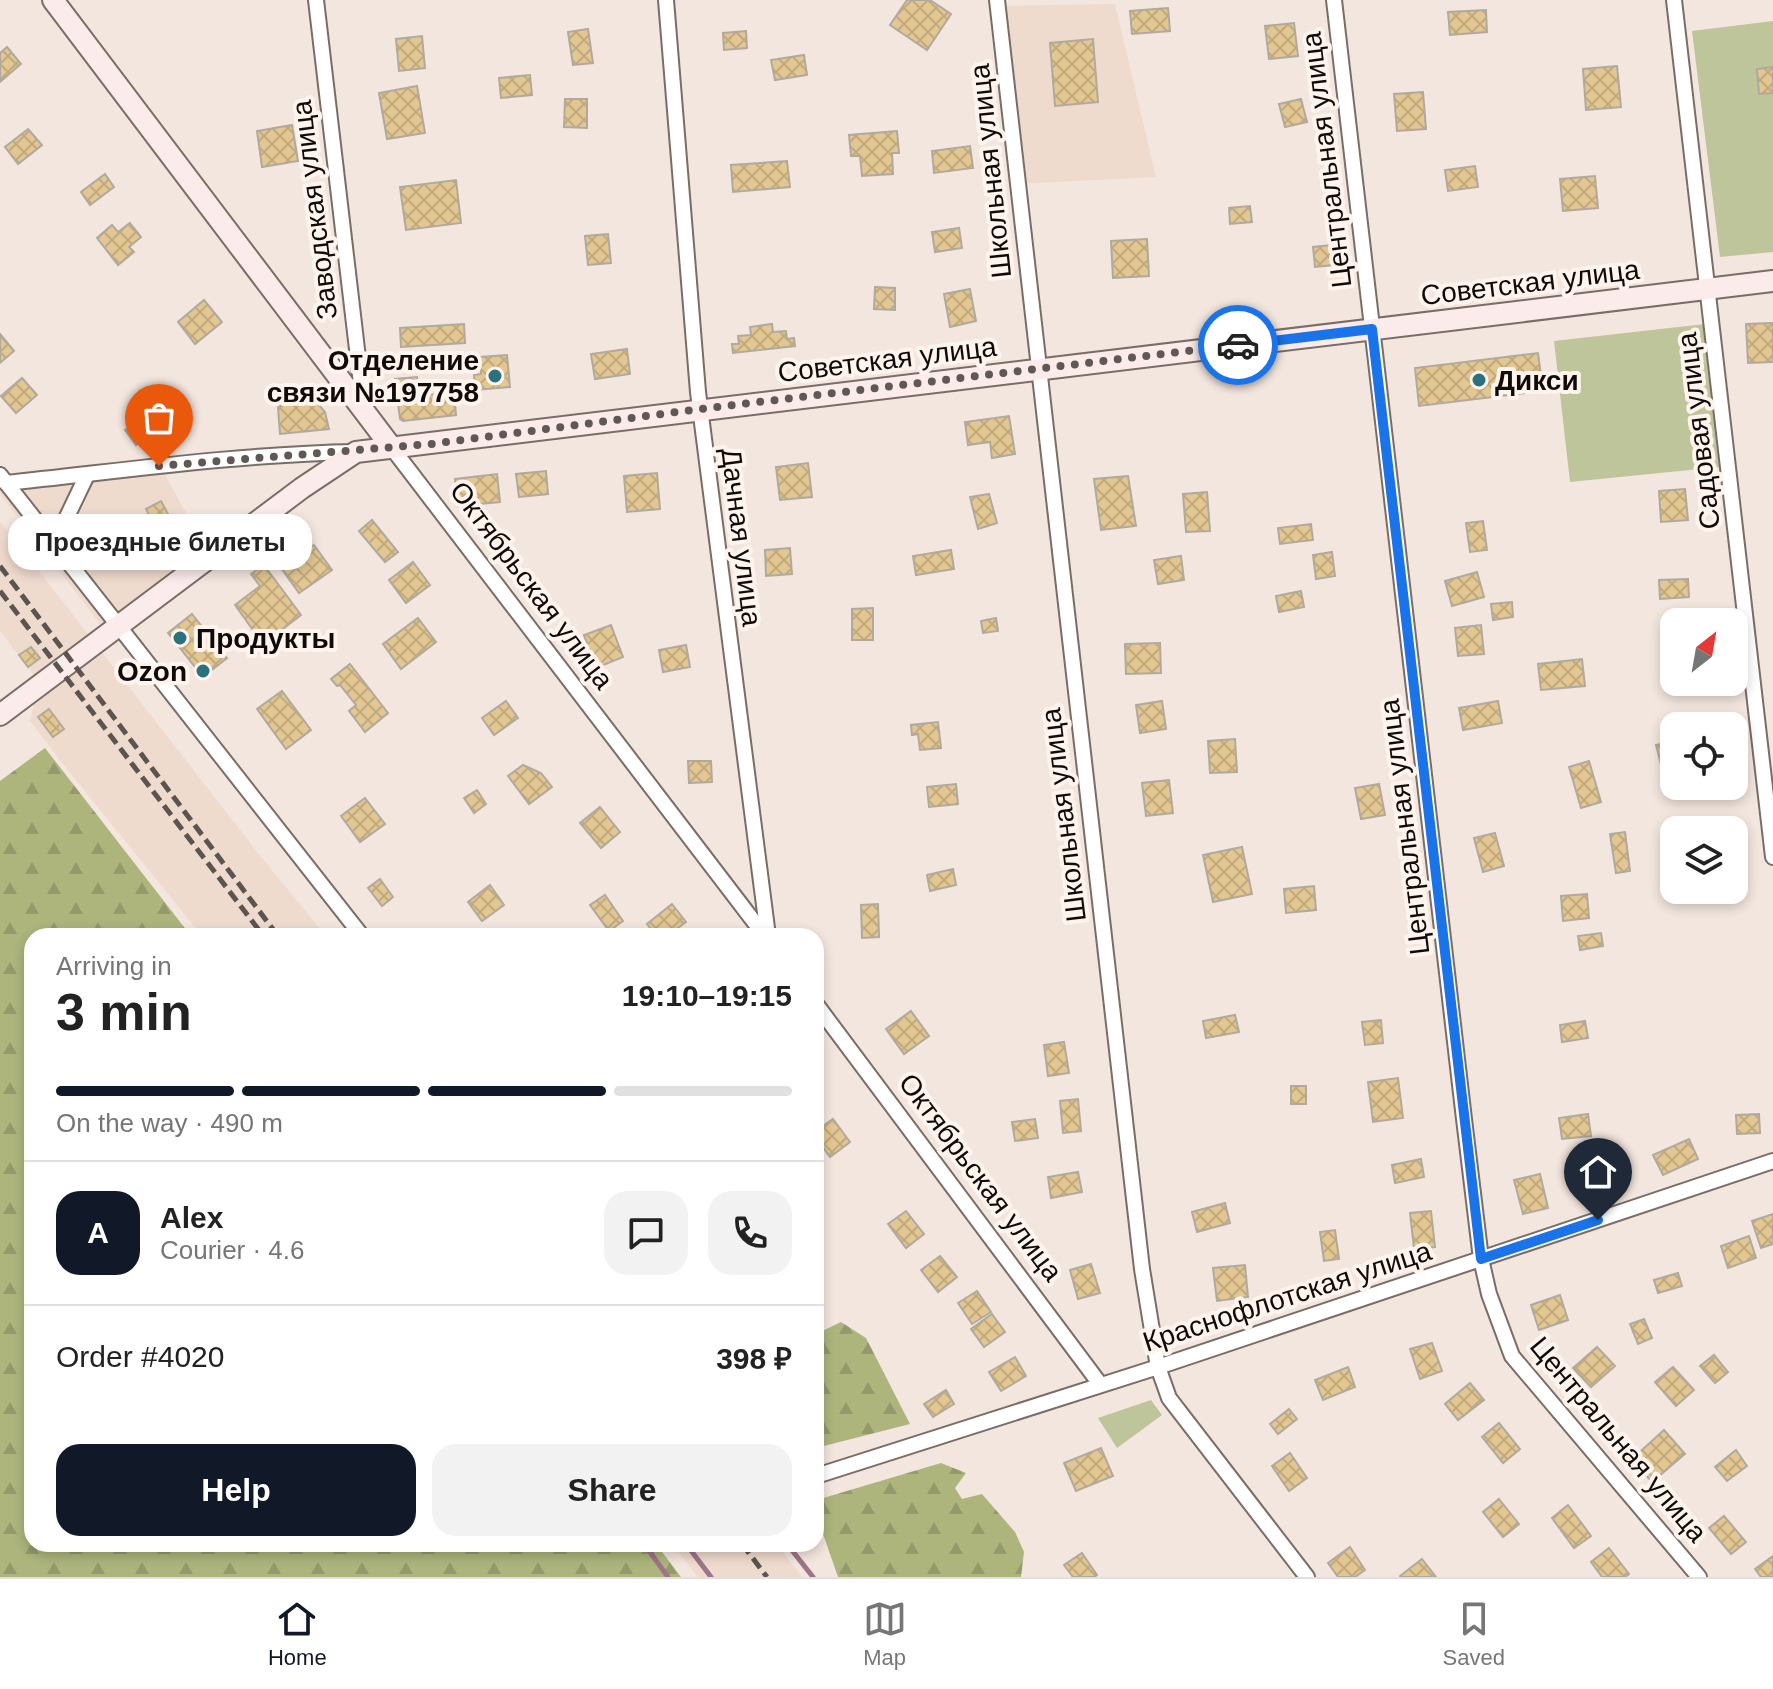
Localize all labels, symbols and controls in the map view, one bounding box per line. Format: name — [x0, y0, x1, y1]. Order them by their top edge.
street label: Центральная улица — [1295, 30, 1358, 290]
street label: Школьная улица — [964, 62, 1017, 280]
street label: Заводская улица — [286, 98, 343, 321]
street label: Советская улица — [1419, 254, 1641, 311]
courier — [1198, 305, 1278, 385]
icon: car — [1216, 323, 1260, 367]
street label: Садовая улица — [1671, 330, 1726, 531]
street label: Советская улица — [776, 331, 998, 388]
place label: Отделение связи №197758 — [267, 345, 479, 408]
place label: Дикси — [1495, 365, 1579, 396]
marker: Отделение связи №197758 — [486, 367, 504, 385]
marker: Дикси — [1470, 371, 1488, 389]
pin — [125, 384, 193, 466]
icon: bag — [137, 396, 181, 440]
street label: Дачная улица — [715, 446, 768, 628]
street label: Октябрьская улица — [444, 476, 620, 695]
callout: Проездные билеты — [7, 514, 311, 570]
text: Проездные билеты — [34, 527, 286, 557]
north arrow — [1660, 608, 1748, 696]
map controls — [1660, 608, 1748, 904]
place label: Продукты — [196, 623, 335, 654]
marker: Продукты — [171, 629, 189, 647]
place label: Ozon — [117, 656, 187, 687]
marker: Ozon — [194, 662, 212, 680]
street label: Центральная улица — [1373, 697, 1436, 957]
street label: Школьная улица — [1035, 706, 1092, 924]
button: locate — [1660, 712, 1748, 800]
button: layers — [1660, 816, 1748, 904]
text: Arriving in — [56, 951, 172, 981]
text: 19:10–19:15 — [622, 979, 792, 1012]
text: 3 min — [56, 983, 192, 1041]
street label: Октябрьская улица — [893, 1068, 1069, 1287]
text: On the way · 490 m — [56, 1108, 283, 1138]
pin — [1564, 1138, 1632, 1220]
icon: home — [1576, 1150, 1620, 1194]
button: chat — [604, 1191, 688, 1275]
button: phone — [708, 1191, 792, 1275]
text: Alex — [160, 1201, 223, 1234]
text: A — [87, 1216, 109, 1249]
text: Courier · 4.6 — [160, 1235, 305, 1265]
street label: Краснофлотская улица — [1139, 1235, 1436, 1358]
street label: Центральная улица — [1524, 1331, 1714, 1548]
text: Order #4020 — [56, 1340, 224, 1373]
text: 398 ₽ — [716, 1342, 792, 1375]
button: Help — [56, 1444, 416, 1536]
button: Share — [432, 1444, 792, 1536]
tab: Home — [268, 1597, 327, 1671]
tab: Map — [863, 1597, 907, 1671]
tab: Saved — [1443, 1597, 1505, 1671]

